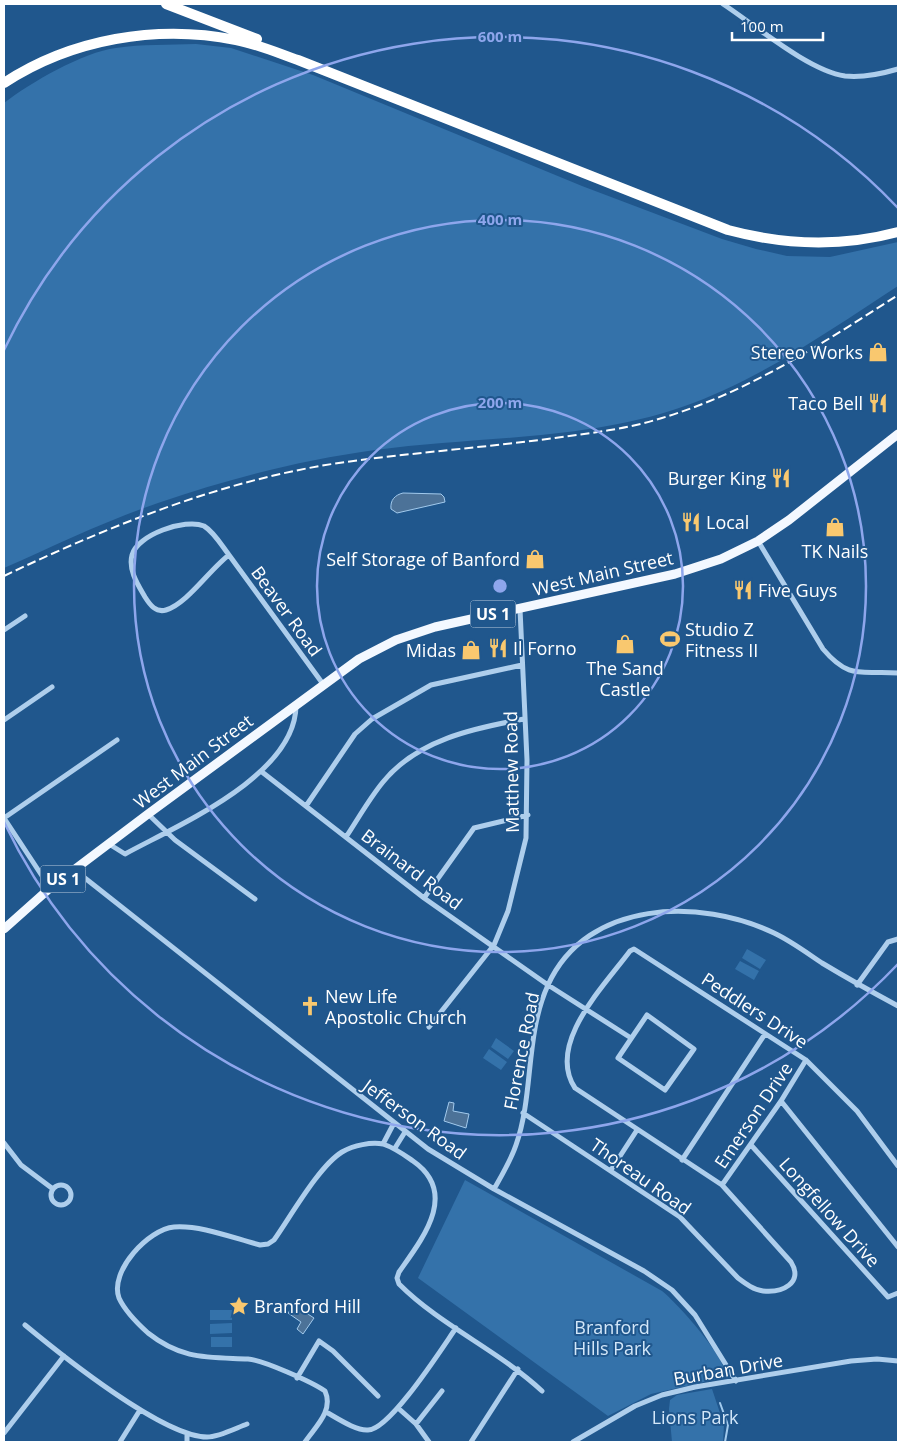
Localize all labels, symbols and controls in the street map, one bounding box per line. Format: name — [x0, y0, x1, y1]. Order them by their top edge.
scale bar — [732, 10, 823, 42]
text: 100 m — [740, 16, 784, 36]
text: 600 m — [478, 26, 522, 46]
text: 400 m — [478, 209, 522, 229]
place label: Stereo Works — [751, 340, 863, 364]
shop icon: Stereo Works — [867, 341, 889, 363]
place label: Taco Bell — [788, 391, 863, 415]
text: 200 m — [478, 392, 522, 412]
restaurant icon: Taco Bell — [867, 392, 889, 414]
place label: Burger King — [668, 466, 766, 490]
restaurant icon: Burger King — [770, 467, 792, 489]
place label: Local — [706, 510, 749, 534]
restaurant icon: Local — [680, 511, 702, 533]
shop icon: TK Nails — [824, 516, 846, 538]
place label: TK Nails — [802, 539, 868, 563]
street label: West Main Street — [531, 545, 675, 601]
place label: Self Storage of Banford — [326, 547, 520, 571]
shop icon: Self Storage of Banford — [524, 548, 546, 570]
street label: Beaver Road — [246, 561, 328, 661]
centre of rings — [491, 577, 509, 595]
place label: Five Guys — [758, 578, 837, 602]
restaurant icon: Five Guys — [732, 579, 754, 601]
road number: US 1 — [470, 600, 516, 628]
place label: Studio Z Fitness II — [685, 617, 758, 662]
sports icon: Studio Z Fitness II — [659, 628, 681, 650]
shop icon: The Sand Castle — [614, 633, 636, 655]
place label: Il Forno — [513, 636, 577, 660]
restaurant icon: Il Forno — [487, 637, 509, 659]
place label: Midas — [406, 638, 456, 662]
shop icon: Midas — [460, 639, 482, 661]
place label: The Sand Castle — [586, 656, 664, 701]
street label: West Main Street — [129, 708, 257, 814]
street label: Matthew Road — [498, 711, 524, 833]
street label: Brainard Road — [357, 823, 467, 915]
road number: US 1 — [40, 866, 86, 892]
street label: Peddlers Drive — [697, 967, 813, 1053]
place label: New Life Apostolic Church — [325, 984, 467, 1029]
street label: Florence Road — [498, 990, 544, 1112]
church icon: New Life Apostolic Church — [299, 995, 321, 1017]
street label: Emerson Drive — [709, 1057, 797, 1173]
street label: Jefferson Road — [357, 1072, 472, 1165]
street label: Thoreau Road — [586, 1132, 696, 1220]
street label: Longfellow Drive — [774, 1152, 886, 1272]
place label: Branford Hill — [254, 1294, 361, 1318]
place icon: Branford Hill — [228, 1295, 250, 1317]
park label: Branford Hills Park — [573, 1315, 651, 1360]
street label: Burban Drive — [671, 1348, 785, 1390]
park label: Lions Park — [652, 1405, 739, 1429]

